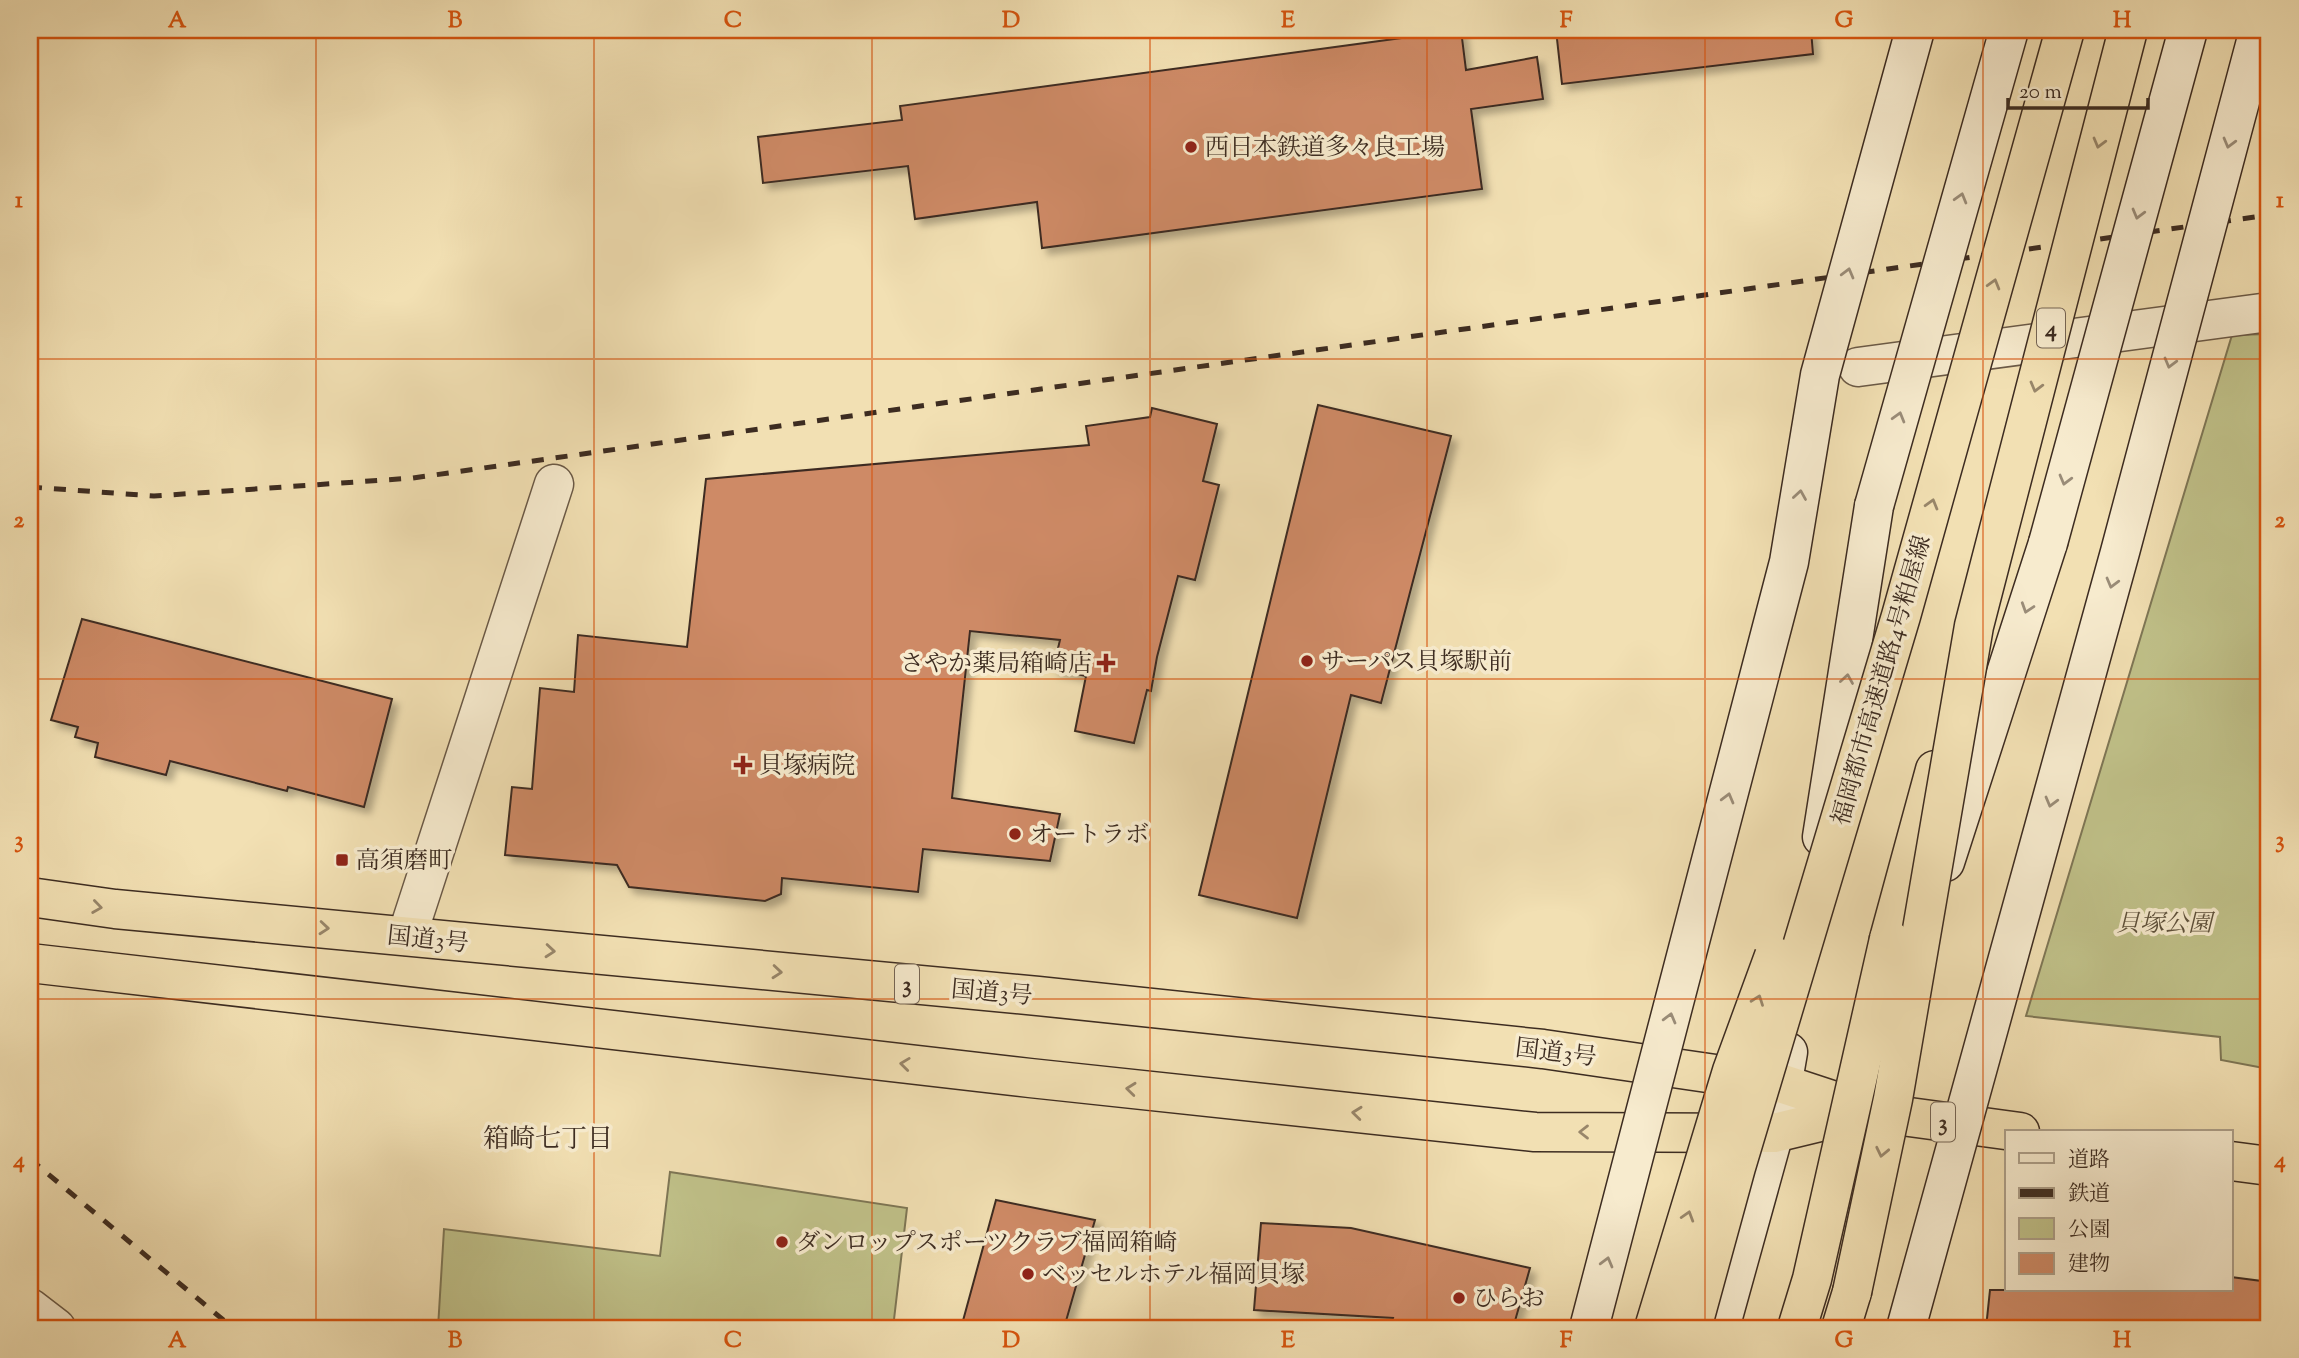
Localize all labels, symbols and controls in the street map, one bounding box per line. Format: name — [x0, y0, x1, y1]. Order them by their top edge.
text: A — [168, 5, 187, 38]
text: B — [448, 5, 463, 38]
text: C — [724, 5, 742, 38]
text: D — [1002, 5, 1020, 38]
text: E — [1281, 5, 1295, 38]
text: F — [1560, 5, 1573, 38]
text: G — [1835, 5, 1854, 38]
text: H — [2113, 5, 2132, 38]
scale bar — [2008, 66, 2148, 110]
text: 20 m — [2019, 78, 2062, 108]
place label: 西日本鉄道多々良工場 — [1205, 132, 1445, 166]
one-way arrow — [2093, 137, 2107, 149]
one-way arrow — [2223, 137, 2237, 149]
marker: 西日本鉄道多々良工場 — [1183, 139, 1199, 155]
text: 1 — [15, 185, 23, 218]
text: 1 — [2276, 185, 2284, 218]
one-way arrow — [1953, 192, 1967, 204]
one-way arrow — [2132, 208, 2146, 220]
one-way arrow — [1840, 267, 1854, 279]
one-way arrow — [1985, 279, 2000, 291]
road number: 4 — [2037, 308, 2065, 348]
one-way arrow — [2164, 357, 2179, 369]
one-way arrow — [2030, 381, 2044, 393]
one-way arrow — [1891, 411, 1905, 423]
one-way arrow — [2059, 474, 2073, 486]
one-way arrow — [1792, 489, 1807, 501]
one-way arrow — [1924, 498, 1939, 510]
text: 2 — [14, 505, 25, 538]
text: 2 — [2275, 505, 2286, 538]
street label: 福岡都市高速道路4号粕屋線 — [1825, 532, 1941, 829]
one-way arrow — [2106, 577, 2120, 589]
one-way arrow — [2021, 602, 2035, 614]
place label: サーパス貝塚駅前 — [1321, 646, 1512, 680]
place label: さやか薬局箱崎店 — [900, 648, 1092, 682]
marker: サーパス貝塚駅前 — [1299, 653, 1315, 669]
marker: さやか薬局箱崎店 — [1098, 655, 1114, 671]
one-way arrow — [1839, 673, 1854, 685]
place label: 貝塚病院 — [759, 750, 855, 784]
marker: 貝塚病院 — [733, 755, 753, 775]
one-way arrow — [1720, 792, 1734, 804]
one-way arrow — [2045, 796, 2060, 808]
place label: オートラボ — [1029, 819, 1149, 853]
text: 3 — [14, 825, 24, 858]
text: 3 — [2275, 825, 2285, 858]
marker: オートラボ — [1007, 826, 1023, 842]
place label: 高須磨町 — [356, 845, 452, 879]
marker: 高須磨町 — [334, 852, 350, 868]
one-way arrow — [91, 899, 103, 914]
park label: 貝塚公園 — [2116, 908, 2216, 942]
one-way arrow — [319, 920, 330, 935]
street label: 国道3号 — [385, 920, 470, 962]
one-way arrow — [545, 943, 556, 958]
one-way arrow — [771, 964, 782, 979]
road number: 3 — [895, 965, 919, 1004]
street label: 国道3号 — [950, 973, 1034, 1014]
one-way arrow — [1750, 994, 1764, 1006]
one-way arrow — [1662, 1013, 1676, 1025]
street label: 国道3号 — [1513, 1032, 1598, 1076]
one-way arrow — [899, 1056, 911, 1071]
one-way arrow — [1125, 1082, 1136, 1097]
road number: 3 — [1931, 1102, 1955, 1142]
one-way arrow — [1351, 1106, 1362, 1121]
district label: 箱崎七丁目 — [483, 1122, 613, 1159]
one-way arrow — [1578, 1124, 1588, 1140]
legend — [2005, 1130, 2232, 1292]
text: 4 — [12, 1145, 25, 1178]
text: 4 — [2273, 1145, 2286, 1178]
one-way arrow — [1875, 1146, 1890, 1158]
text: 道路 — [2068, 1146, 2110, 1176]
text: 鉄道 — [2068, 1180, 2110, 1210]
one-way arrow — [1680, 1210, 1695, 1222]
text: 公園 — [2068, 1216, 2110, 1246]
place label: ダンロップスポーツクラブ福岡箱崎 — [796, 1227, 1178, 1261]
marker: ダンロップスポーツクラブ福岡箱崎 — [774, 1234, 790, 1250]
text: 建物 — [2068, 1250, 2110, 1280]
one-way arrow — [1598, 1256, 1613, 1268]
place label: ベッセルホテル福岡貝塚 — [1042, 1259, 1305, 1293]
marker: ベッセルホテル福岡貝塚 — [1020, 1266, 1036, 1282]
place label: ひらお — [1473, 1283, 1545, 1317]
marker: ひらお — [1451, 1290, 1467, 1306]
text: A — [168, 1325, 187, 1358]
text: B — [448, 1325, 463, 1358]
text: C — [724, 1325, 742, 1358]
text: D — [1002, 1325, 1020, 1358]
text: E — [1281, 1325, 1295, 1358]
text: F — [1560, 1325, 1573, 1358]
text: G — [1835, 1325, 1854, 1358]
text: H — [2113, 1325, 2132, 1358]

